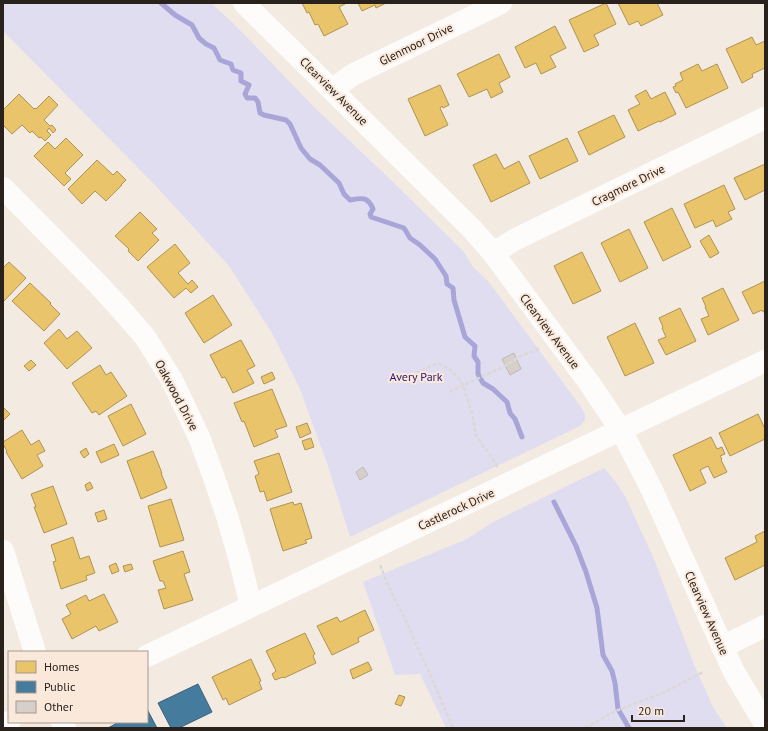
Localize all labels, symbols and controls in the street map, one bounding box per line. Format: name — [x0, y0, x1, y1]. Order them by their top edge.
street label: Glenmoor Drive — [377, 20, 455, 68]
street label: Clearview Avenue — [297, 54, 371, 128]
street label: Cragmore Drive — [589, 161, 667, 209]
street label: Clearview Avenue — [517, 290, 583, 372]
street label: Oakwood Drive — [152, 357, 202, 433]
park label: Avery Park — [390, 369, 443, 384]
street label: Castlerock Drive — [415, 485, 497, 533]
street label: Clearview Avenue — [682, 569, 732, 657]
legend — [8, 651, 148, 723]
text: Homes — [44, 659, 79, 674]
text: Public — [44, 679, 76, 694]
scale bar — [632, 697, 684, 723]
text: Other — [44, 699, 73, 714]
text: 20 m — [638, 703, 664, 718]

